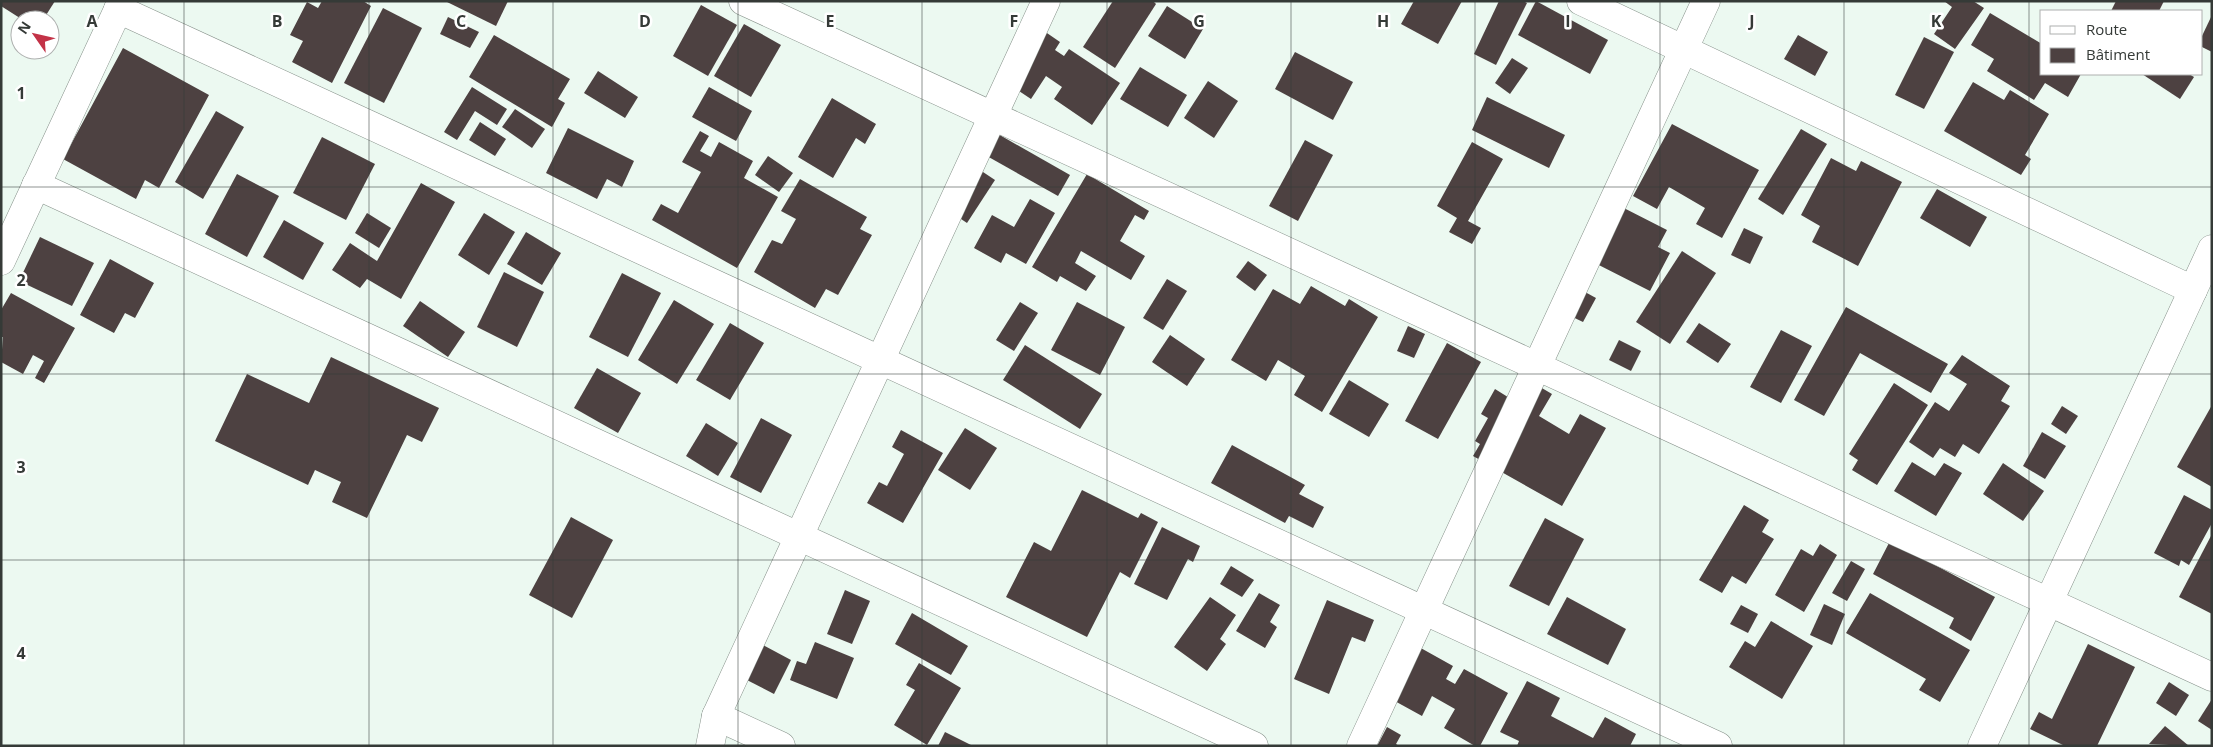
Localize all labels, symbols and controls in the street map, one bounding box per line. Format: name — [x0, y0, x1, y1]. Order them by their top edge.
north arrow — [10, 10, 60, 60]
text: A — [86, 10, 98, 32]
text: B — [272, 10, 282, 32]
text: C — [456, 10, 466, 32]
text: D — [639, 10, 651, 32]
text: E — [826, 10, 835, 32]
text: F — [1010, 10, 1018, 32]
text: G — [1193, 10, 1205, 32]
text: H — [1377, 10, 1389, 32]
text: I — [1565, 10, 1571, 32]
text: J — [1747, 10, 1755, 32]
text: K — [1931, 10, 1942, 32]
legend — [2040, 10, 2203, 75]
text: N — [13, 17, 35, 37]
text: Route — [2086, 19, 2127, 39]
text: Bâtiment — [2086, 44, 2150, 64]
text: 1 — [16, 82, 26, 104]
text: 2 — [16, 269, 26, 291]
text: 3 — [16, 456, 26, 478]
text: 4 — [16, 642, 26, 664]

